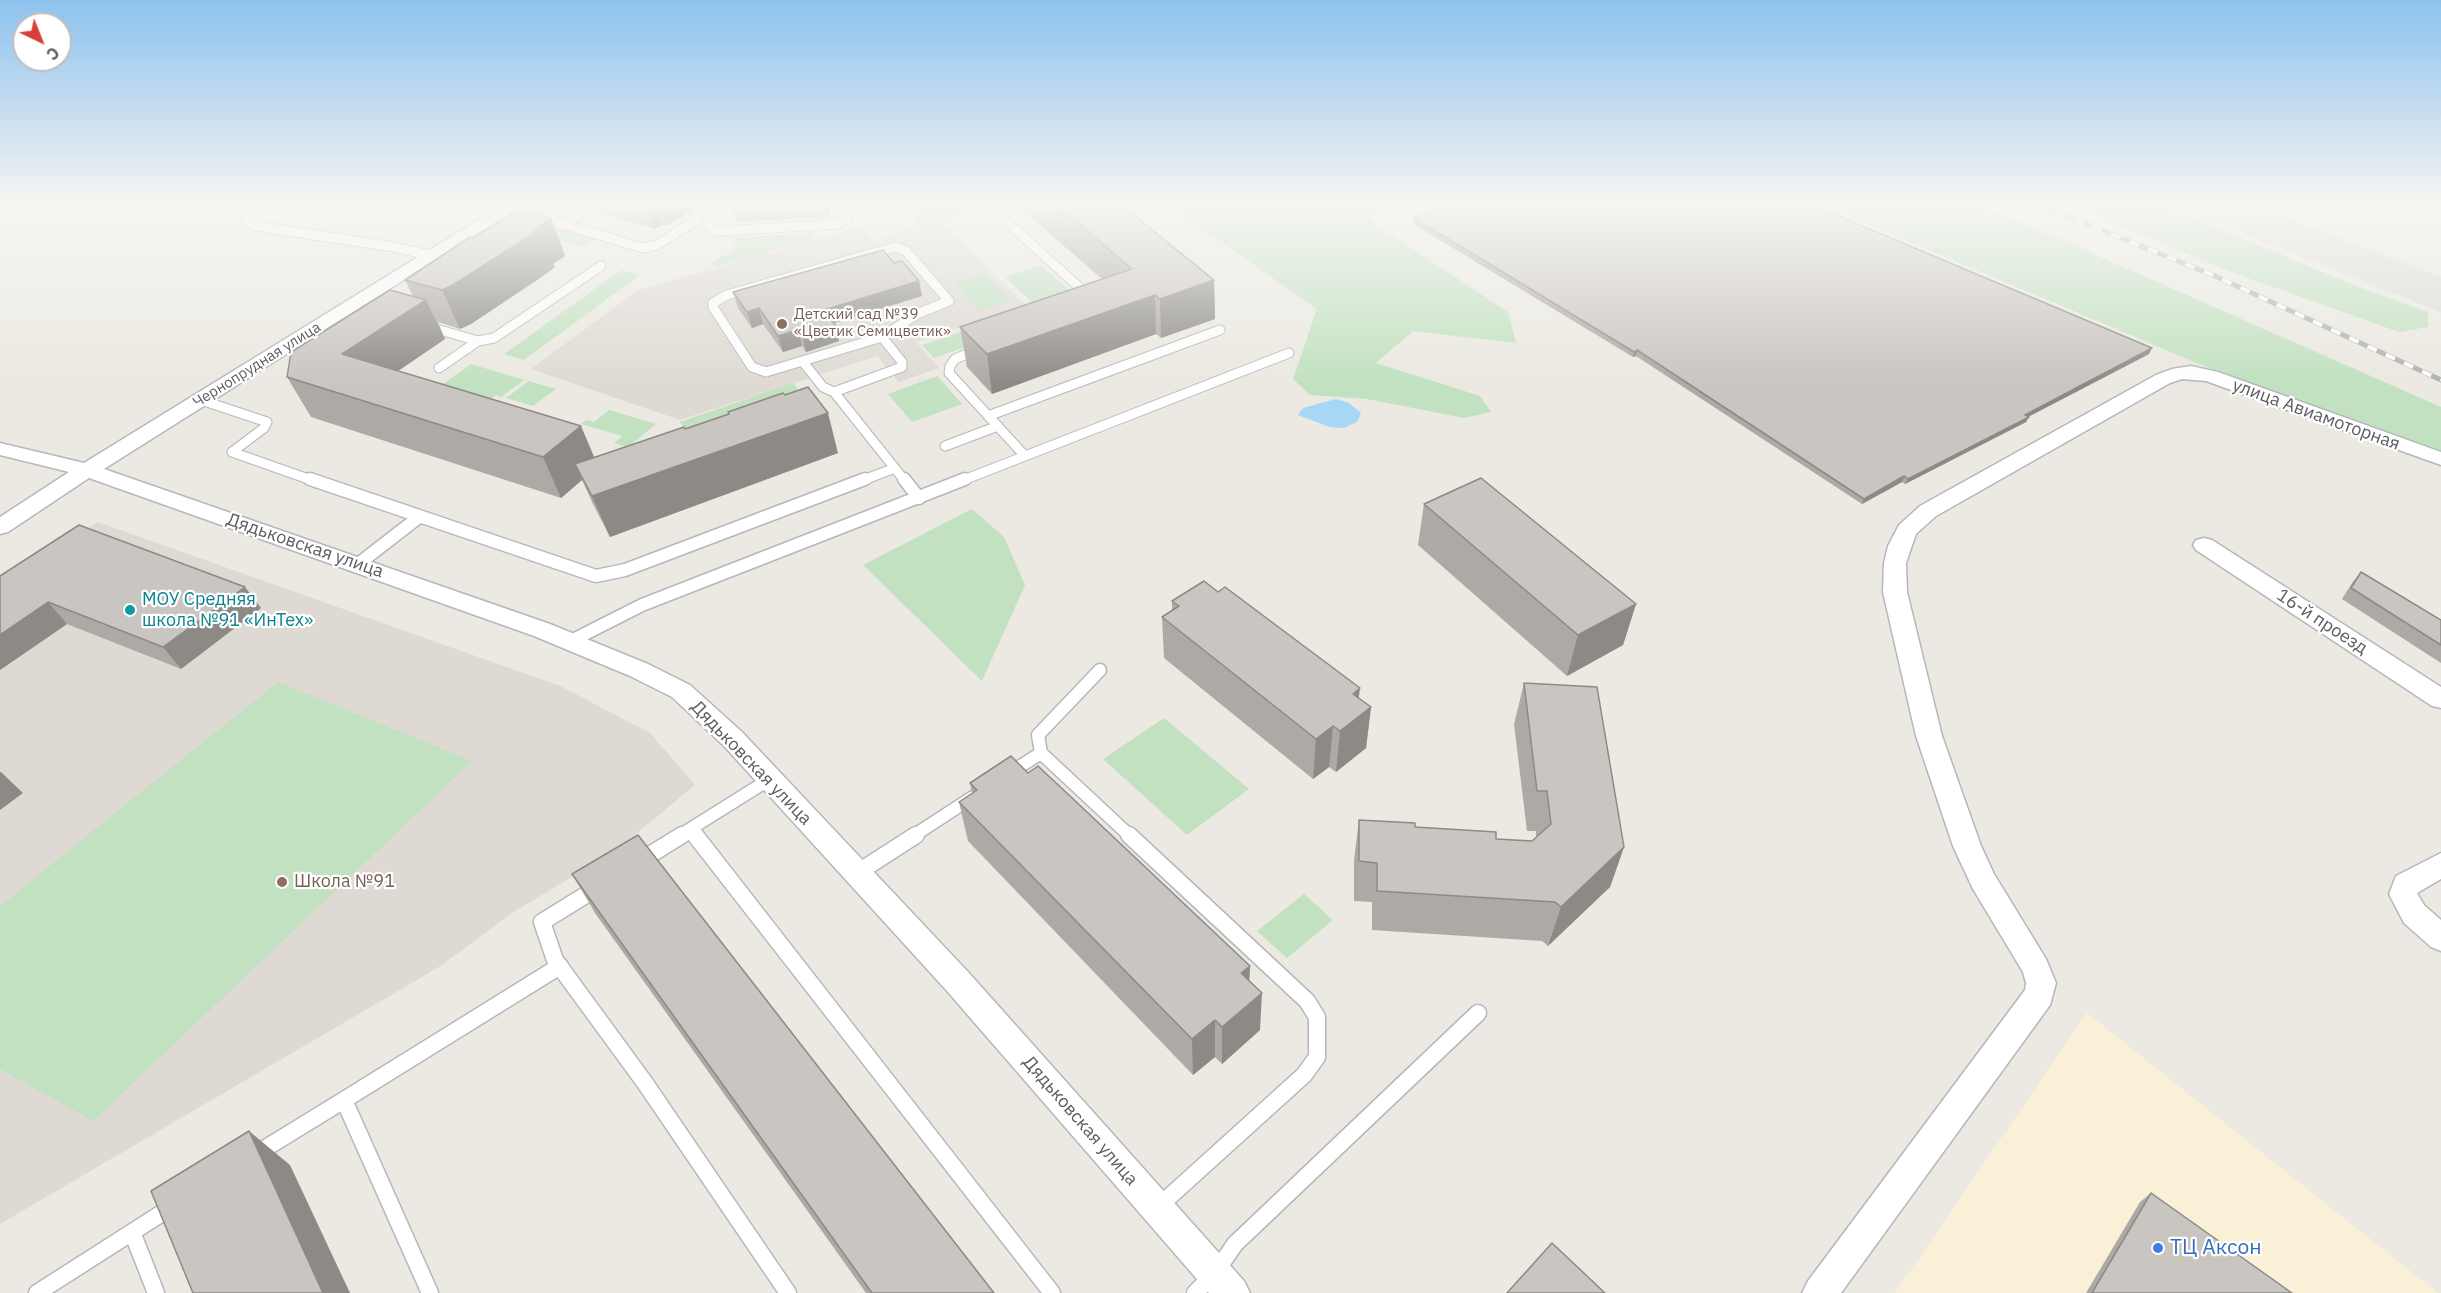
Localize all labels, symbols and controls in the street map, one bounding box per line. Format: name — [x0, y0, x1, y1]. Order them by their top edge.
north arrow — [12, 12, 72, 72]
text: С — [42, 43, 64, 65]
place label: Детский сад №39 «Цветик Семицветик» — [794, 306, 951, 341]
marker: Детский сад №39 «Цветик Семицветик» — [775, 317, 789, 331]
street label: Чернопрудная улица — [190, 318, 324, 412]
street label: улица Авиамоторная — [2229, 375, 2403, 455]
street label: Дядьковская улица — [224, 509, 386, 583]
street label: 16-й проезд — [2272, 585, 2372, 659]
place label: МОУ Средняя школа №91 «ИнТех» — [142, 589, 313, 632]
marker: МОУ Средняя школа №91 «ИнТех» — [123, 603, 137, 617]
street label: Дядьковская улица — [686, 696, 816, 830]
place label: Школа №91 — [294, 871, 395, 893]
marker: Школа №91 — [275, 875, 289, 889]
street label: Дядьковская улица — [1018, 1052, 1142, 1190]
place label: ТЦ Аксон — [2170, 1235, 2262, 1261]
marker: ТЦ Аксон — [2151, 1241, 2165, 1255]

